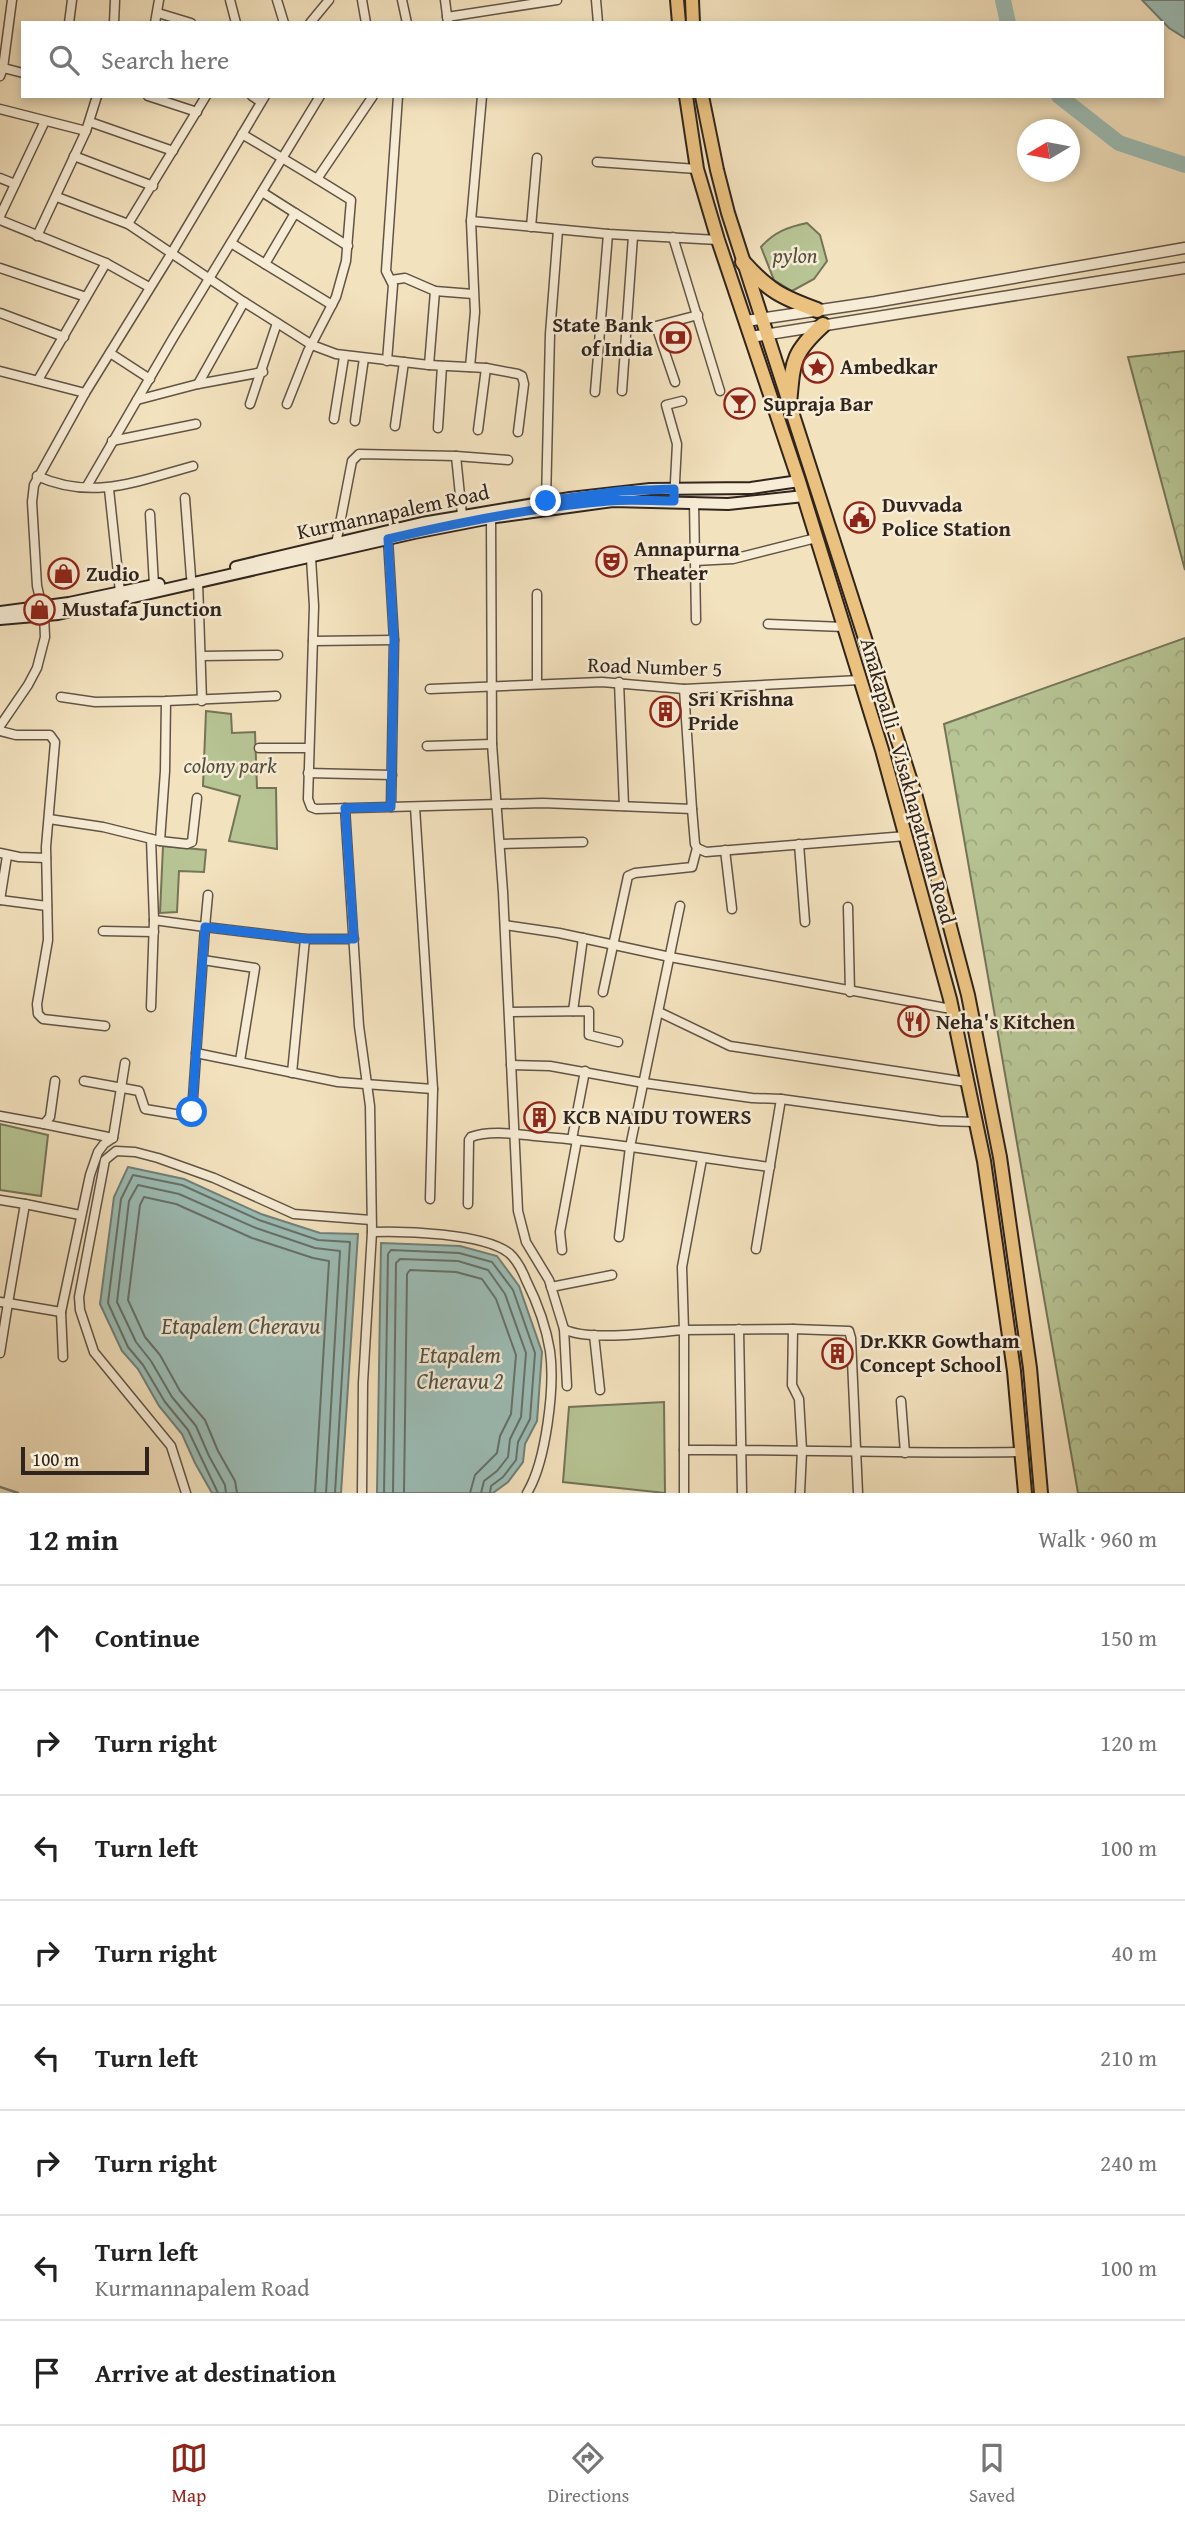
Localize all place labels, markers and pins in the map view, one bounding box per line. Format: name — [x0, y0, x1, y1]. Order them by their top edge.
place label: State Bank of India — [552, 309, 654, 364]
bank icon: State Bank of India — [659, 320, 693, 354]
place icon: Ambedkar — [800, 350, 834, 384]
place label: Ambedkar — [840, 351, 938, 382]
bar icon: Supraja Bar — [723, 387, 757, 421]
place label: Supraja Bar — [763, 388, 874, 419]
place label: Duvvada Police Station — [882, 489, 1011, 544]
public building icon: Duvvada Police Station — [842, 500, 876, 534]
place label: Annapurna Theater — [634, 533, 740, 588]
theatre icon: Annapurna Theater — [594, 544, 628, 578]
shop icon: Zudio — [46, 557, 80, 591]
place label: Zudio — [86, 558, 139, 589]
shop icon: Mustafa Junction — [22, 592, 56, 626]
place label: Mustafa Junction — [62, 593, 223, 624]
place label: Sri Krishna Pride — [688, 683, 794, 738]
building icon: Sri Krishna Pride — [648, 694, 682, 728]
restaurant icon: Neha's Kitchen — [896, 1005, 930, 1039]
place label: Neha's Kitchen — [936, 1006, 1076, 1037]
building icon: KCB NAIDU TOWERS — [523, 1100, 557, 1134]
place label: KCB NAIDU TOWERS — [563, 1101, 751, 1132]
place label: Dr.KKR Gowtham Concept School — [860, 1325, 1020, 1380]
building icon: Dr.KKR Gowtham Concept School — [820, 1336, 854, 1370]

